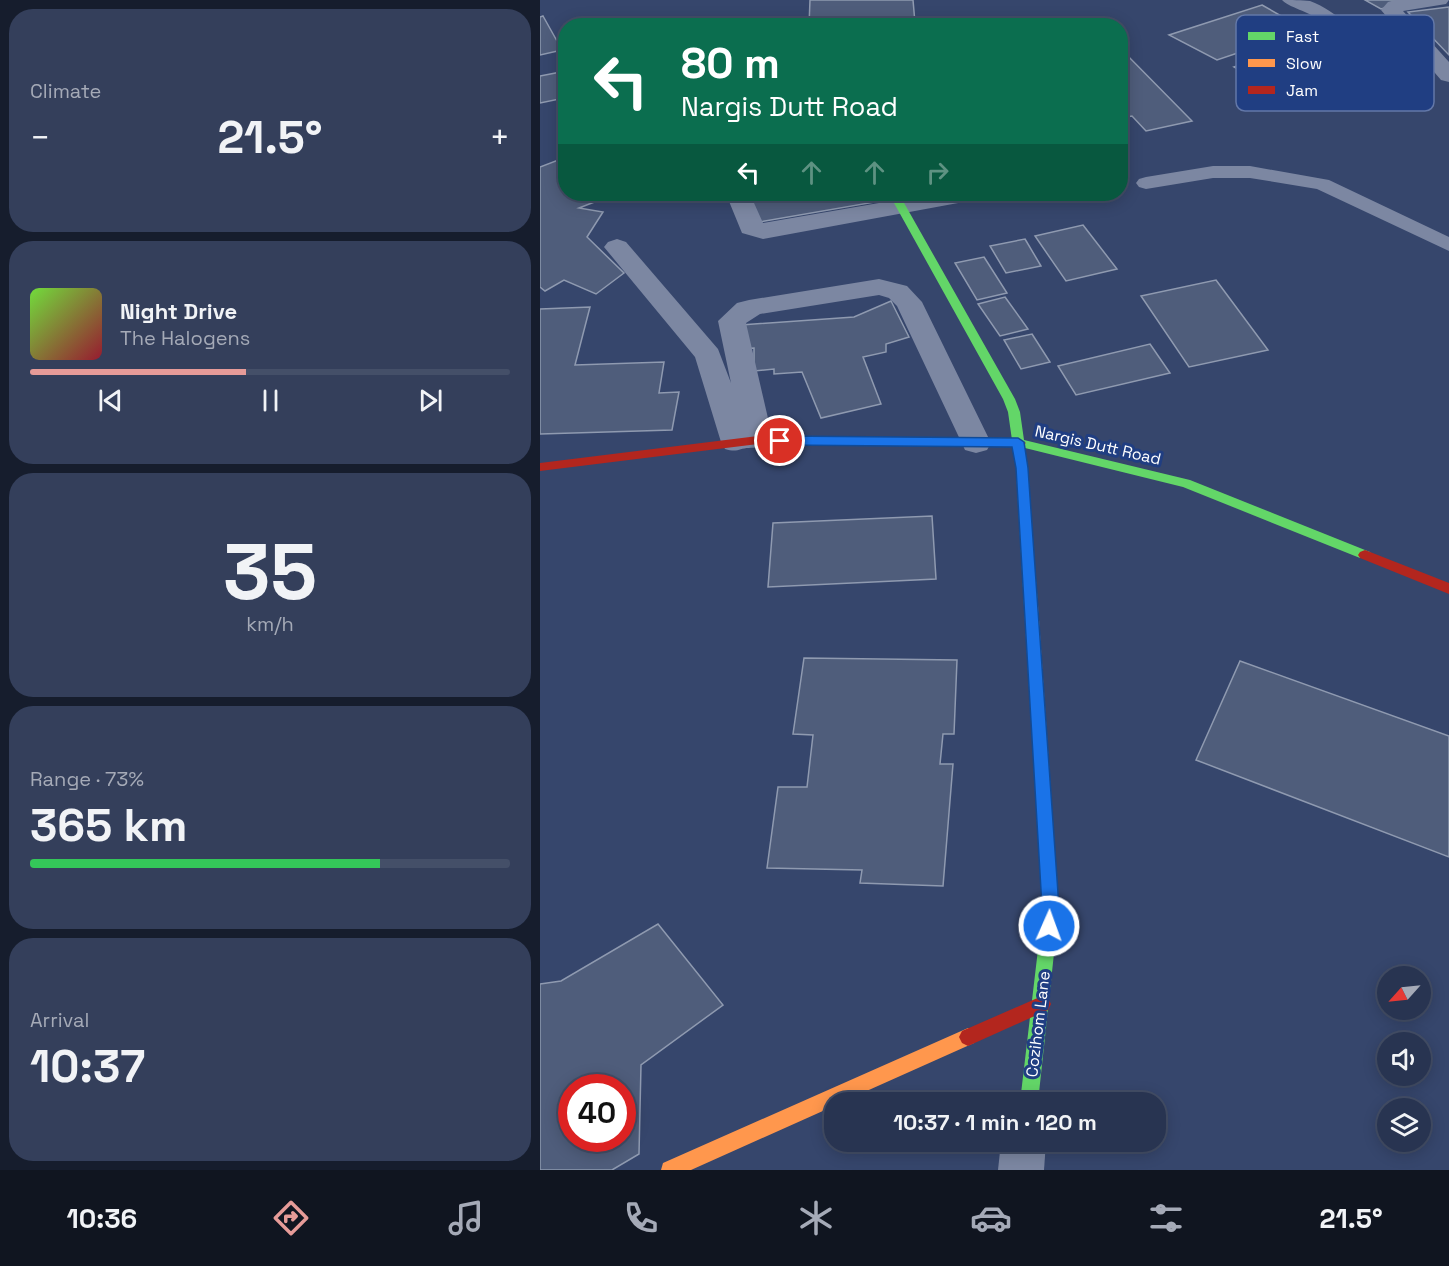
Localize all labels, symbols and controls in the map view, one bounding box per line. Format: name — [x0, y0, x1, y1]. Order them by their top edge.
legend — [1236, 15, 1434, 111]
text: Fast — [1286, 26, 1319, 47]
text: 80 m — [681, 37, 780, 90]
icon: left — [582, 42, 660, 120]
text: Slow — [1286, 53, 1322, 74]
text: Climate — [30, 78, 101, 104]
text: Jam — [1286, 80, 1318, 101]
text: Nargis Dutt Road — [681, 89, 898, 124]
text: 21.5° — [217, 109, 323, 166]
text: − — [30, 117, 50, 159]
text: + — [490, 117, 510, 159]
icon: left — [732, 156, 765, 189]
icon: ahead — [795, 156, 828, 189]
icon: ahead — [858, 156, 891, 189]
icon: right — [921, 156, 954, 189]
text: Night Drive — [120, 297, 237, 325]
text: The Halogens — [120, 325, 250, 351]
icon: previous — [94, 384, 127, 417]
icon: pause — [254, 384, 287, 417]
icon: next — [414, 384, 447, 417]
pin — [754, 415, 805, 466]
street label: Nargis Dutt Road — [1033, 420, 1163, 470]
icon: arrive — [763, 424, 796, 457]
text: 35 — [223, 522, 317, 622]
text: km/h — [246, 611, 294, 637]
text: Range · 73% — [30, 766, 144, 792]
text: 365 km — [30, 797, 187, 854]
position arrow — [1017, 894, 1081, 958]
north arrow — [1377, 966, 1431, 1020]
map controls — [1377, 966, 1431, 1152]
street label: Cozihom Lane — [1021, 970, 1055, 1078]
text: Arrival — [30, 1007, 89, 1033]
button: sound — [1377, 1032, 1431, 1086]
text: 10:37 — [30, 1038, 145, 1095]
speed limit sign: 40 — [558, 1074, 636, 1152]
button: layers — [1377, 1098, 1431, 1152]
text: 10:37 · 1 min · 120 m — [893, 1108, 1097, 1136]
icon: directions — [270, 1197, 312, 1239]
icon: music — [445, 1197, 487, 1239]
icon: phone — [620, 1197, 662, 1239]
icon: climate — [795, 1197, 837, 1239]
icon: car — [970, 1197, 1012, 1239]
icon: filters — [1145, 1197, 1187, 1239]
text: 10:36 — [66, 1201, 137, 1236]
text: 21.5° — [1319, 1201, 1383, 1236]

